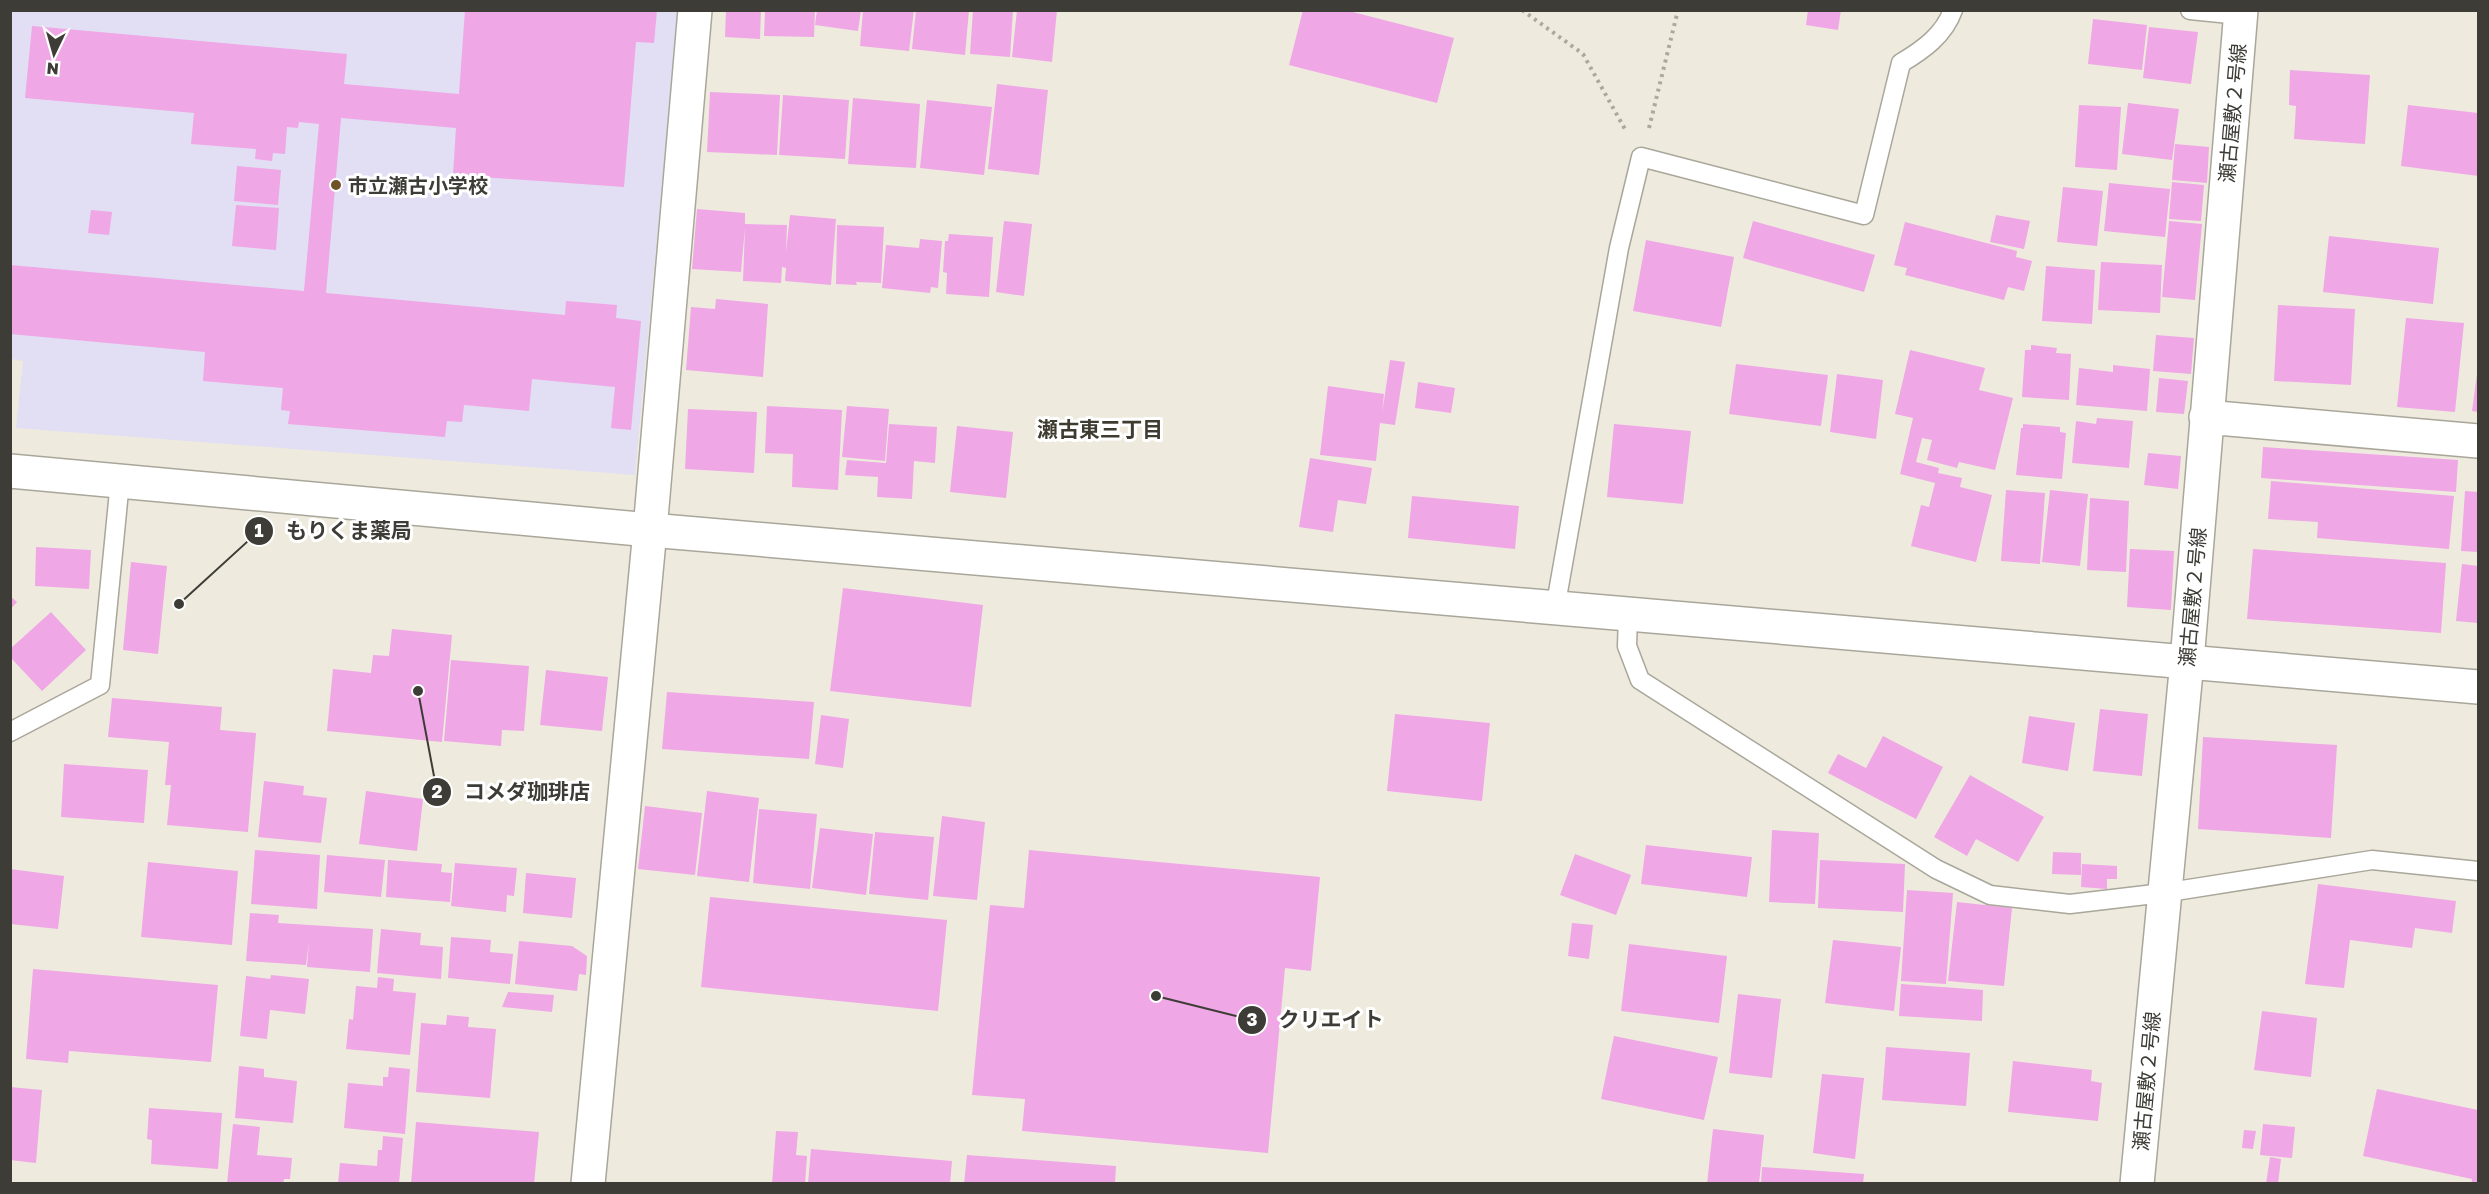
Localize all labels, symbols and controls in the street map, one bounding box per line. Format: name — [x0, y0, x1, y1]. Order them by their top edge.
north arrow — [24, 24, 84, 84]
street label: 瀬古屋敷２号線 — [2214, 42, 2250, 184]
text: N — [46, 58, 60, 79]
place label: 市立瀬古小学校 — [348, 173, 488, 197]
marker: 市立瀬古小学校 — [329, 178, 343, 192]
district label: 瀬古東三丁目 — [1037, 416, 1163, 442]
callout: もりくま薬局 — [244, 511, 424, 550]
text: もりくま薬局 — [286, 517, 412, 543]
text: 1 — [254, 519, 264, 541]
street label: 瀬古屋敷２号線 — [2174, 526, 2210, 668]
callout: コメダ珈琲店 — [422, 772, 602, 811]
text: コメダ珈琲店 — [464, 778, 590, 804]
text: 2 — [432, 780, 443, 802]
callout: クリエイト — [1237, 1000, 1396, 1039]
text: クリエイト — [1279, 1006, 1384, 1032]
text: 3 — [1247, 1008, 1258, 1030]
street label: 瀬古屋敷２号線 — [2128, 1010, 2164, 1152]

